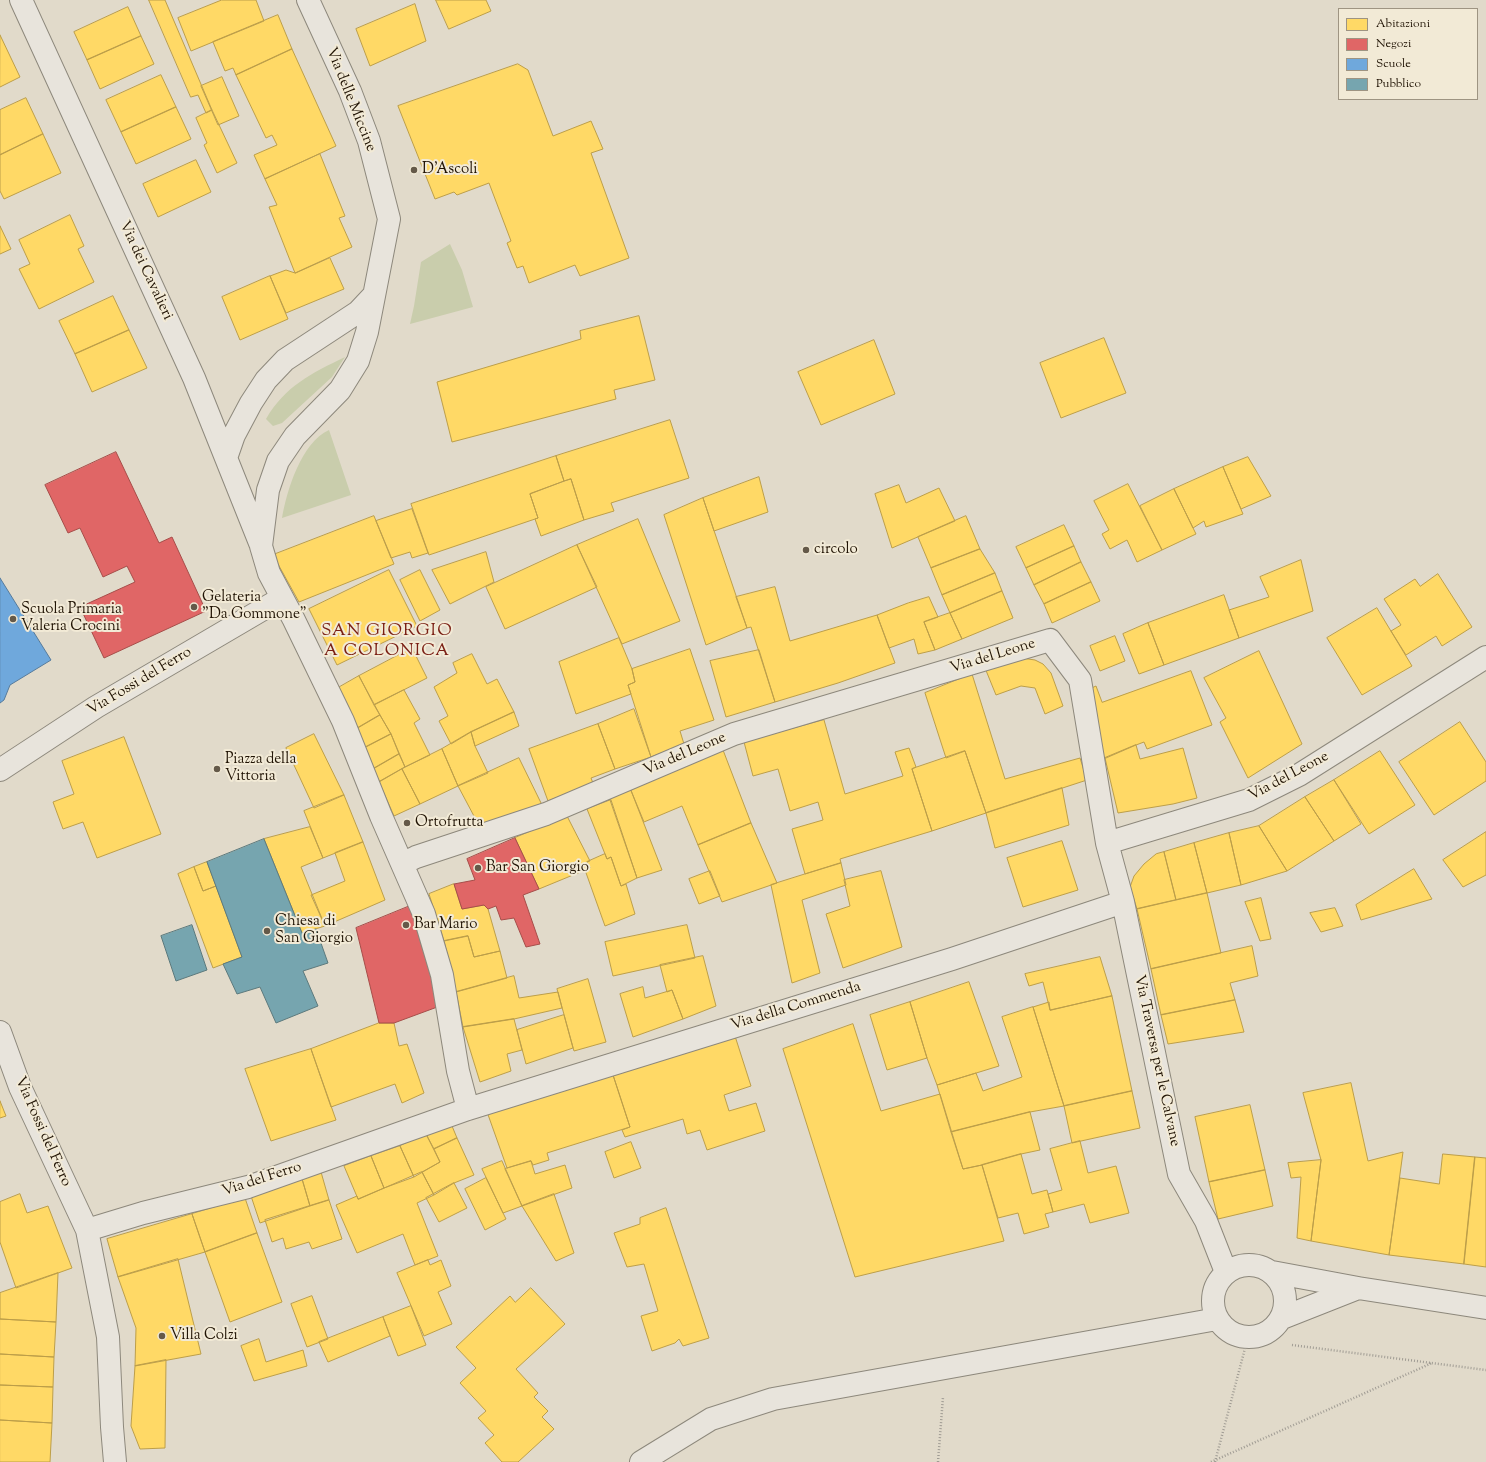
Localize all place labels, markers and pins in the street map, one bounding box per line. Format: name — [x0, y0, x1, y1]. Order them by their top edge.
place label: D'Ascoli — [422, 161, 478, 179]
marker: D'Ascoli — [409, 165, 419, 175]
place label: circolo — [814, 541, 858, 559]
marker: circolo — [801, 545, 811, 555]
place label: Gelateria "Da Gommone" — [202, 589, 307, 624]
place label: Scuola Primaria Valeria Crocini — [21, 601, 122, 636]
marker: Gelateria "Da Gommone" — [189, 602, 199, 612]
marker: Scuola Primaria Valeria Crocini — [8, 614, 18, 624]
place label: Piazza della Vittoria — [225, 751, 296, 786]
marker: Piazza della Vittoria — [212, 764, 222, 774]
place label: Ortofrutta — [415, 814, 483, 832]
marker: Ortofrutta — [402, 818, 412, 828]
place label: Bar San Giorgio — [486, 859, 589, 877]
marker: Bar San Giorgio — [473, 863, 483, 873]
place label: Chiesa di San Giorgio — [275, 913, 353, 948]
place label: Bar Mario — [414, 916, 477, 934]
marker: Bar Mario — [401, 920, 411, 930]
marker: Chiesa di San Giorgio — [262, 926, 272, 936]
place label: Villa Colzi — [170, 1327, 238, 1345]
marker: Villa Colzi — [157, 1331, 167, 1341]

